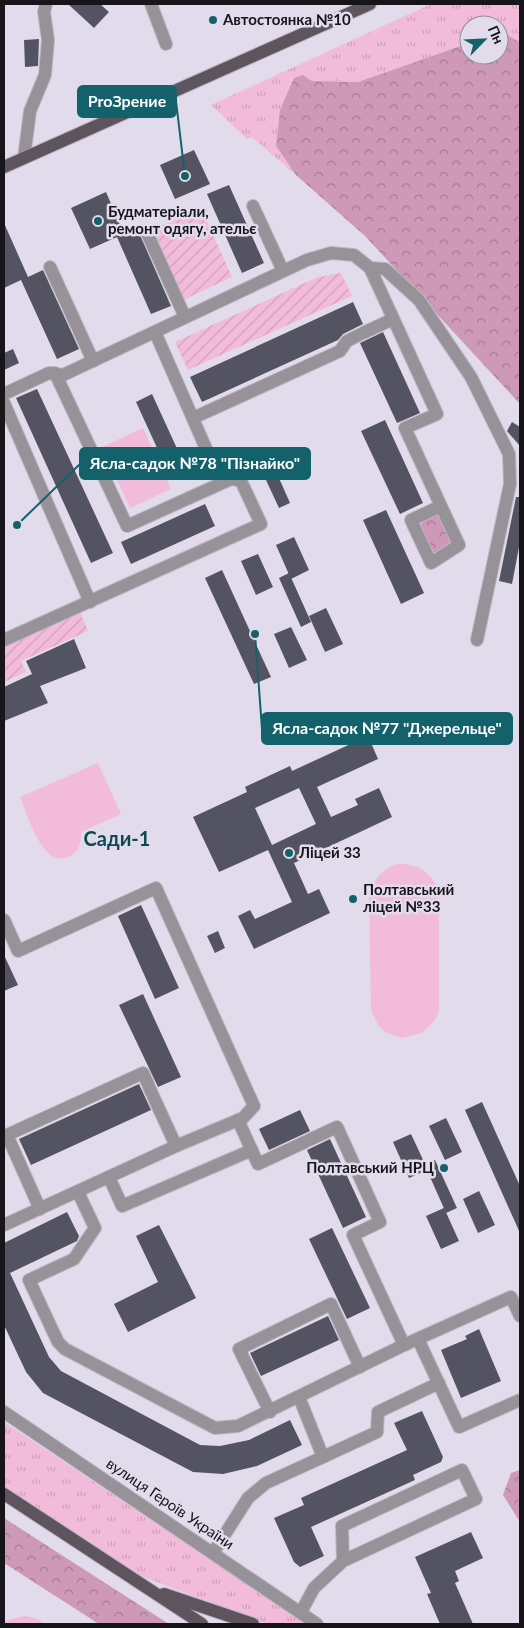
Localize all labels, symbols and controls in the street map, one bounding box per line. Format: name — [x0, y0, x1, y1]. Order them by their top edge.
place label: Автостоянка №10 — [222, 10, 351, 28]
marker: Автостоянка №10 — [207, 14, 219, 26]
north arrow — [459, 15, 509, 65]
text: Пн — [485, 23, 508, 46]
callout: ProЗрение — [78, 86, 176, 117]
text: ProЗрение — [88, 91, 167, 110]
place label: Будматеріали, ремонт одягу, ательє — [108, 202, 257, 237]
marker: Будматеріали, ремонт одягу, ательє — [92, 215, 104, 227]
callout: Ясла-садок №78 "Пізнайко" — [80, 448, 310, 479]
text: Ясла-садок №78 "Пізнайко" — [89, 453, 300, 472]
callout: Ясла-садок №77 "Джерельце" — [262, 713, 512, 744]
text: Ясла-садок №77 "Джерельце" — [271, 718, 502, 737]
district label: Сади-1 — [84, 826, 150, 850]
place label: Ліцей 33 — [298, 843, 361, 861]
marker: Ліцей 33 — [283, 847, 295, 859]
place label: Полтавський ліцей №33 — [363, 880, 454, 915]
marker: Полтавський ліцей №33 — [347, 893, 359, 905]
place label: Полтавський НРЦ — [306, 1158, 434, 1176]
marker: Полтавський НРЦ — [438, 1162, 450, 1174]
street label: вулиця Героїв України — [103, 1454, 238, 1553]

